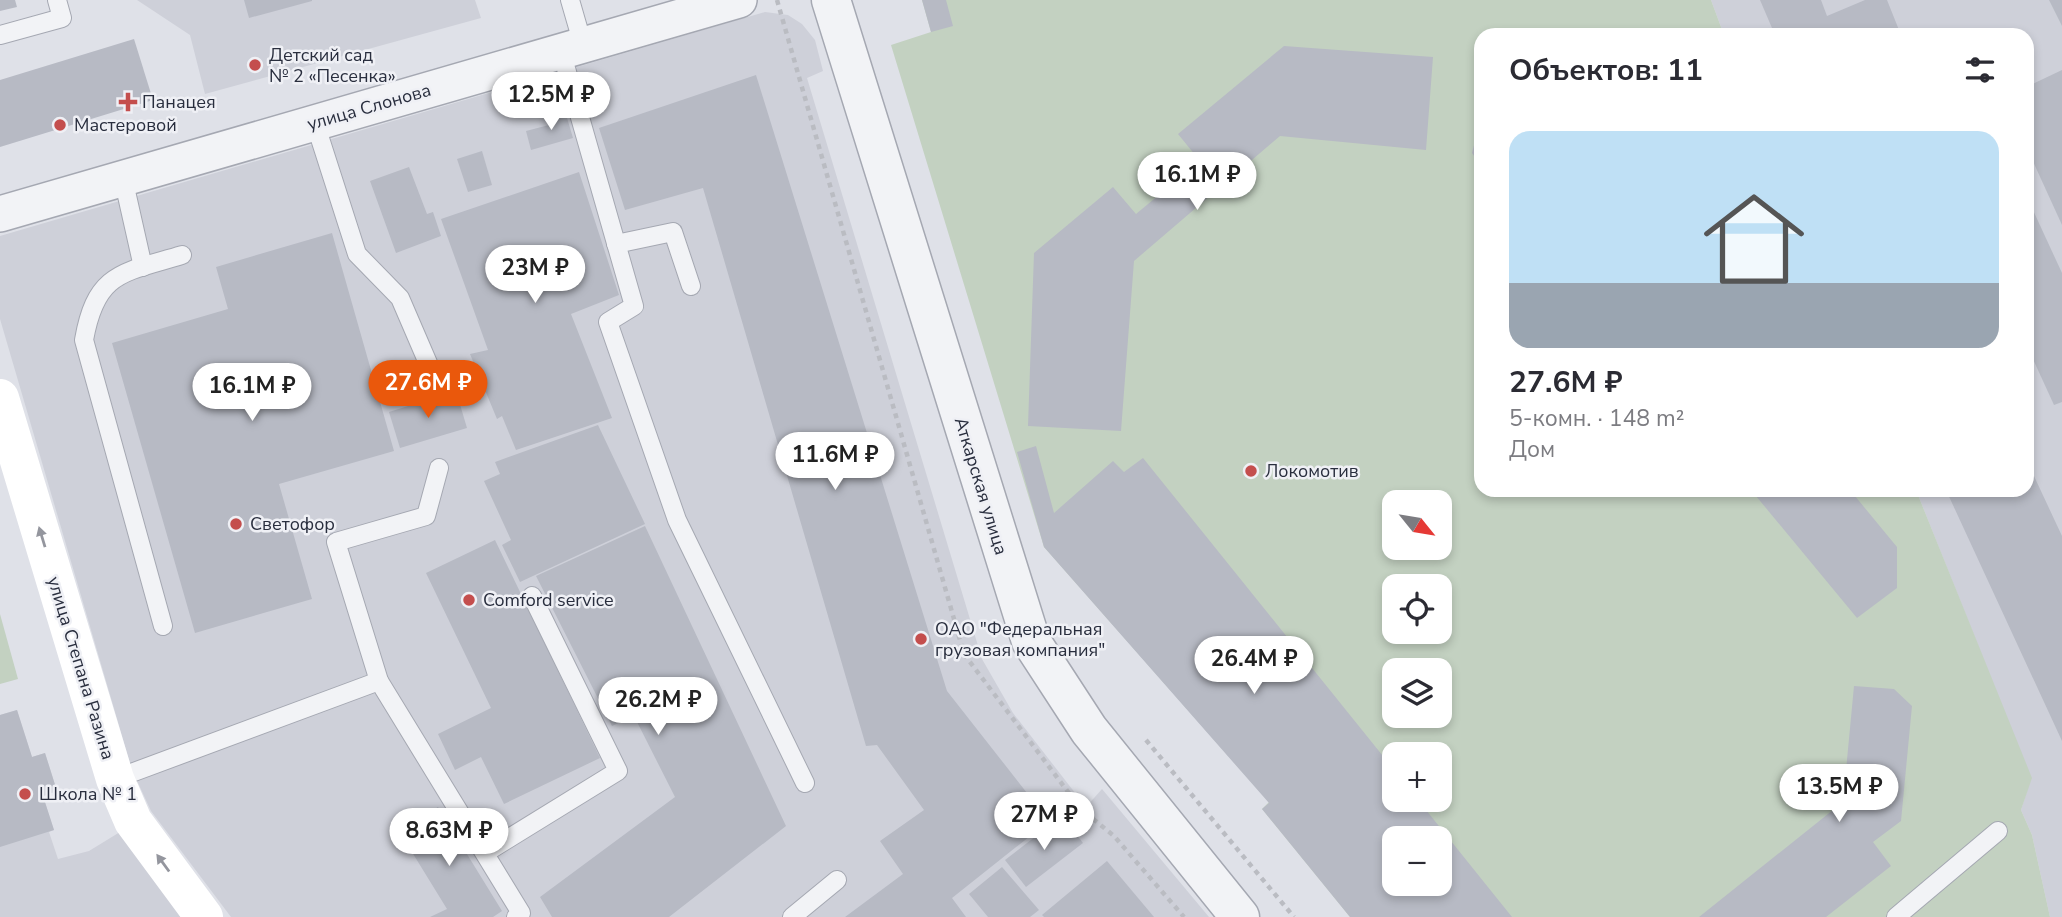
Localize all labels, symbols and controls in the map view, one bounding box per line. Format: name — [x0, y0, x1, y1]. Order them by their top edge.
place label: Детский сад № 2 «Песенка» — [269, 43, 396, 88]
text: Объектов: 11 — [1509, 50, 1703, 91]
icon: filters — [1961, 51, 1999, 89]
marker: Детский сад № 2 «Песенка» — [247, 57, 263, 73]
pin: 12.5M ₽ — [486, 72, 616, 132]
street label: улица Слонова — [304, 78, 434, 136]
text: 12.5M ₽ — [507, 79, 595, 110]
place label: Панацея — [142, 90, 216, 114]
marker: Панацея — [120, 94, 136, 110]
place label: Мастеровой — [74, 113, 177, 137]
marker: Мастеровой — [52, 117, 68, 133]
pin: 16.1M ₽ — [1132, 152, 1262, 212]
text: 16.1M ₽ — [1153, 159, 1241, 190]
icon: home — [1691, 176, 1817, 302]
pin: 23M ₽ — [486, 246, 584, 305]
text: 23M ₽ — [501, 252, 569, 283]
pin: 27.6M ₽ — [363, 360, 493, 420]
text: 27.6M ₽ — [1509, 362, 1623, 403]
pin: 16.1M ₽ — [187, 364, 317, 423]
text: 27.6M ₽ — [384, 367, 472, 398]
text: 16.1M ₽ — [208, 370, 296, 401]
text: 5-комн. · 148 m² — [1509, 403, 1684, 434]
street label: Аткарская улица — [949, 414, 1013, 558]
pin: 11.6M ₽ — [770, 433, 900, 492]
text: Дом — [1509, 434, 1555, 465]
text: 11.6M ₽ — [791, 439, 879, 470]
place label: Локомотив — [1265, 459, 1359, 483]
marker: Локомотив — [1243, 463, 1259, 479]
north arrow — [1382, 490, 1452, 560]
map controls — [1382, 490, 1452, 896]
place label: Светофор — [250, 512, 335, 536]
marker: Светофор — [228, 516, 244, 532]
one-way arrow — [36, 526, 46, 547]
street label: улица Степана Разина — [42, 573, 120, 763]
button: locate — [1382, 574, 1452, 644]
place label: Comford service — [483, 588, 614, 612]
marker: Comford service — [461, 592, 477, 608]
place label: ОАО "Федеральная грузовая компания" — [935, 617, 1105, 662]
marker: ОАО "Федеральная грузовая компания" — [913, 631, 929, 647]
pin: 26.4M ₽ — [1189, 636, 1319, 696]
text: 26.4M ₽ — [1210, 643, 1298, 674]
button: layers — [1382, 658, 1452, 728]
pin: 26.2M ₽ — [593, 678, 723, 737]
text: 26.2M ₽ — [614, 684, 702, 715]
button: + — [1382, 742, 1452, 812]
pin: 13.5M ₽ — [1774, 764, 1904, 824]
text: 13.5M ₽ — [1795, 771, 1883, 802]
place label: Школа № 1 — [39, 782, 137, 806]
marker: Школа № 1 — [17, 786, 33, 802]
pin: 27M ₽ — [995, 792, 1093, 852]
text: 27M ₽ — [1010, 799, 1078, 830]
pin: 8.63M ₽ — [384, 808, 514, 868]
text: 8.63M ₽ — [405, 815, 493, 846]
button: − — [1382, 826, 1452, 896]
one-way arrow — [156, 854, 170, 872]

